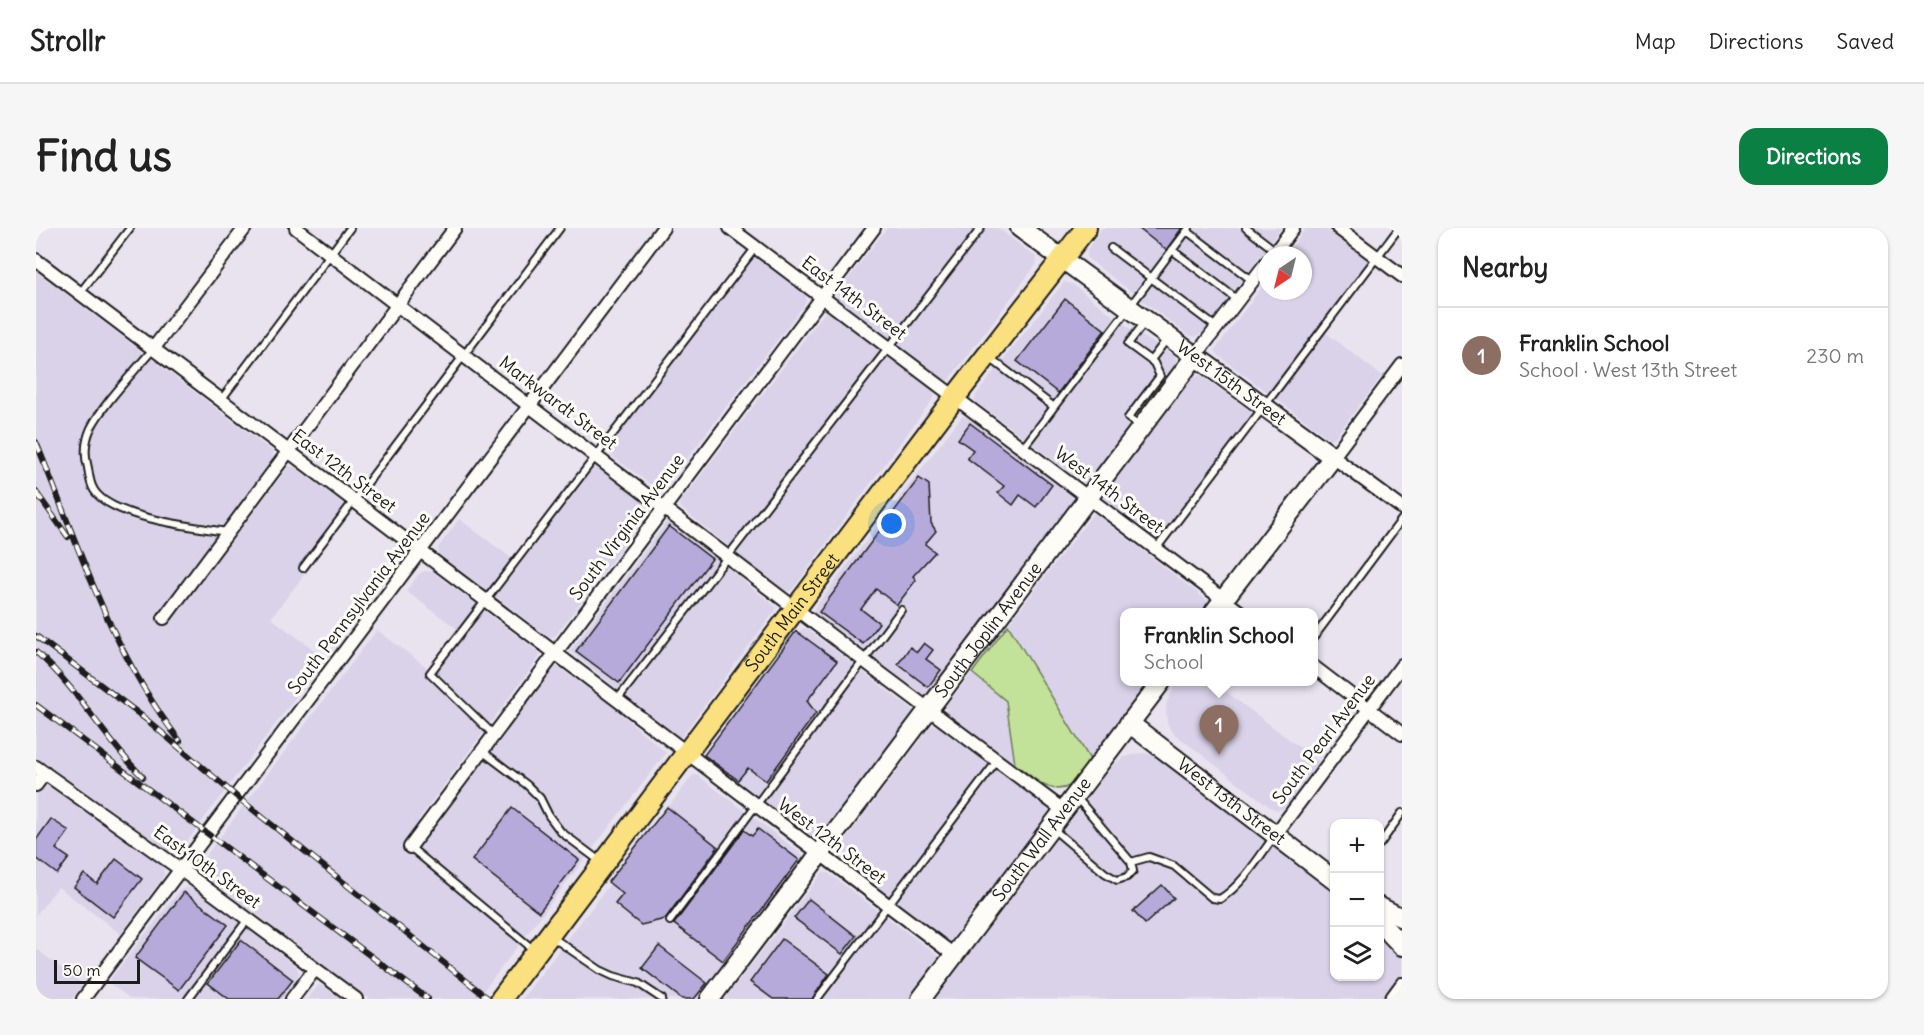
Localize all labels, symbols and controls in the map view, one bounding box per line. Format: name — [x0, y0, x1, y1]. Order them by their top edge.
text: Strollr — [30, 23, 105, 59]
text: Map — [1635, 28, 1676, 55]
text: Directions — [1709, 28, 1803, 55]
text: Saved — [1836, 28, 1894, 55]
button: Directions — [1739, 128, 1888, 185]
text: Find us — [36, 130, 172, 182]
north arrow — [1258, 246, 1312, 300]
street label: East 14th Street — [797, 251, 911, 345]
text: Nearby — [1462, 251, 1548, 284]
text: Franklin School — [1519, 329, 1669, 357]
street label: West 15th Street — [1172, 335, 1291, 430]
text: 1 — [1478, 343, 1485, 368]
text: 230 m — [1806, 343, 1864, 368]
street label: Markwardt Street — [495, 351, 622, 454]
text: School · West 13th Street — [1519, 357, 1737, 382]
street label: East 12th Street — [287, 424, 401, 517]
street label: West 14th Street — [1050, 441, 1168, 538]
street label: South Virginia Avenue — [564, 449, 689, 604]
street label: South Pennsylvania Avenue — [282, 507, 435, 699]
your location — [877, 509, 906, 538]
street label: South Main Street — [740, 548, 844, 676]
street label: South Joplin Avenue — [929, 557, 1047, 702]
popup — [1120, 608, 1318, 686]
text: Franklin School — [1144, 621, 1294, 649]
text: School — [1144, 649, 1204, 674]
street label: South Pearl Avenue — [1267, 669, 1380, 809]
pin: 1 — [1200, 706, 1238, 755]
street label: West 13th Street — [1173, 752, 1290, 850]
street label: South Wall Avenue — [987, 772, 1096, 906]
street label: West 12th Street — [774, 792, 891, 889]
map controls — [1330, 819, 1384, 981]
button: + — [1330, 819, 1384, 873]
street label: East 10th Street — [149, 820, 265, 913]
button: − — [1330, 873, 1384, 927]
button: layers — [1330, 927, 1384, 981]
scale bar — [54, 957, 140, 984]
text: 50 m — [63, 960, 101, 980]

